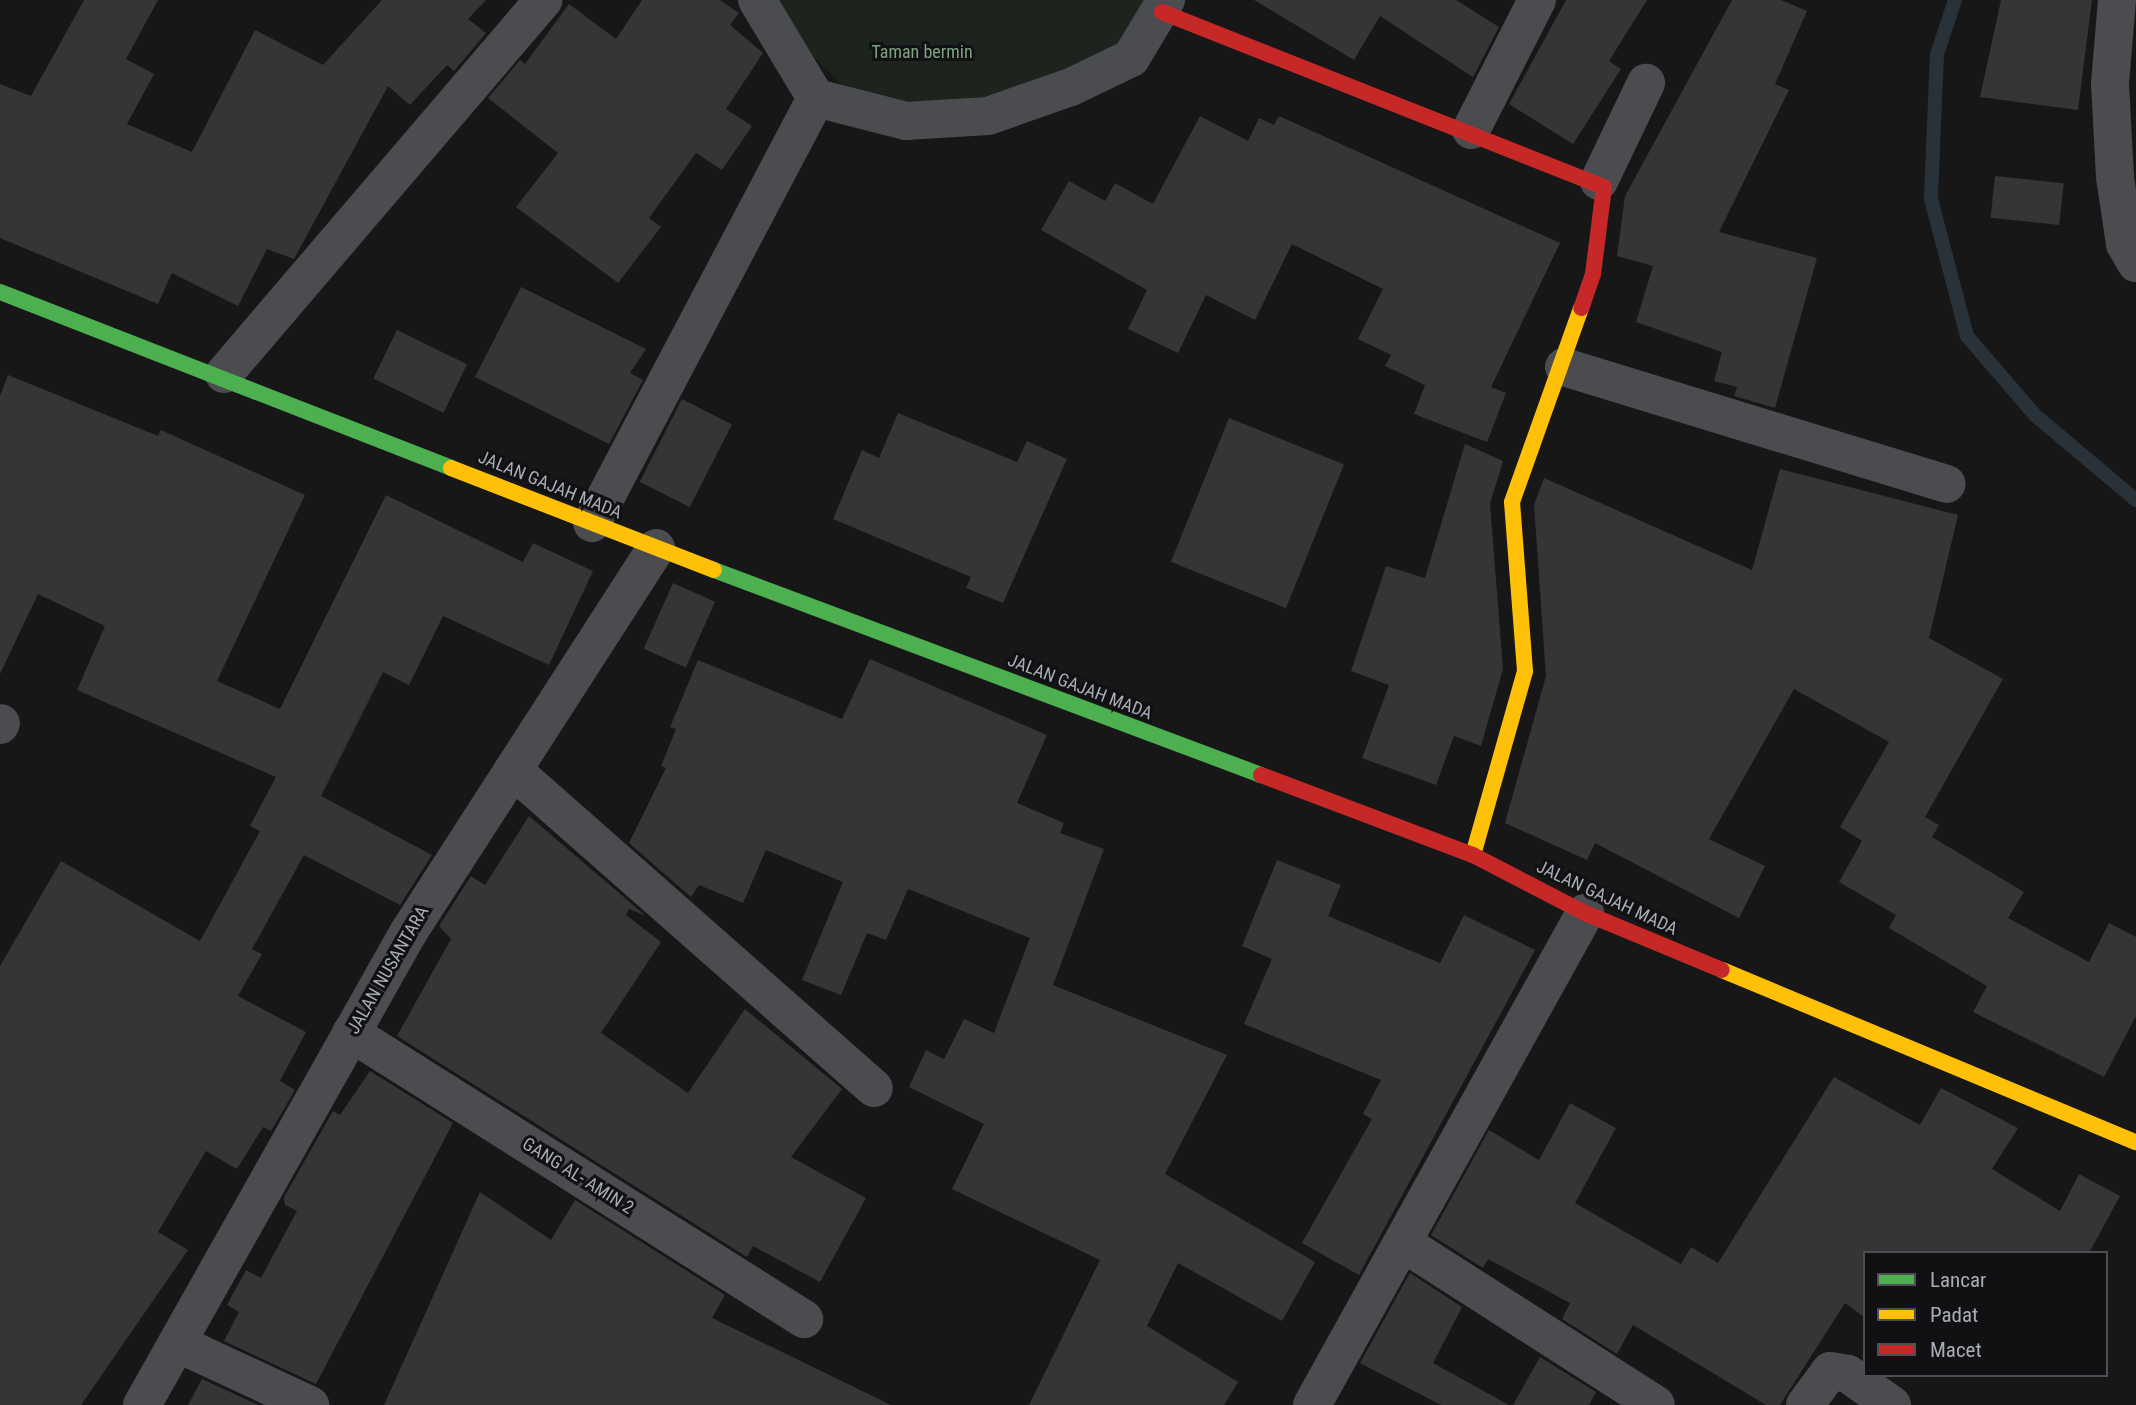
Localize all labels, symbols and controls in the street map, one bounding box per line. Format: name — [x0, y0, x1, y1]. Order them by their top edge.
park label: Taman bermin — [871, 41, 973, 63]
street label: JALAN GAJAH MADA — [475, 446, 625, 524]
street label: JALAN GAJAH MADA — [1005, 649, 1155, 725]
street label: JALAN GAJAH MADA — [1533, 856, 1681, 940]
street label: JALAN NUSANTARA — [343, 902, 433, 1038]
street label: GANG AL- AMIN 2 — [518, 1133, 638, 1219]
legend — [1863, 1251, 2108, 1377]
text: Lancar — [1930, 1268, 1986, 1292]
text: Padat — [1930, 1303, 1978, 1327]
text: Macet — [1930, 1338, 1982, 1362]

